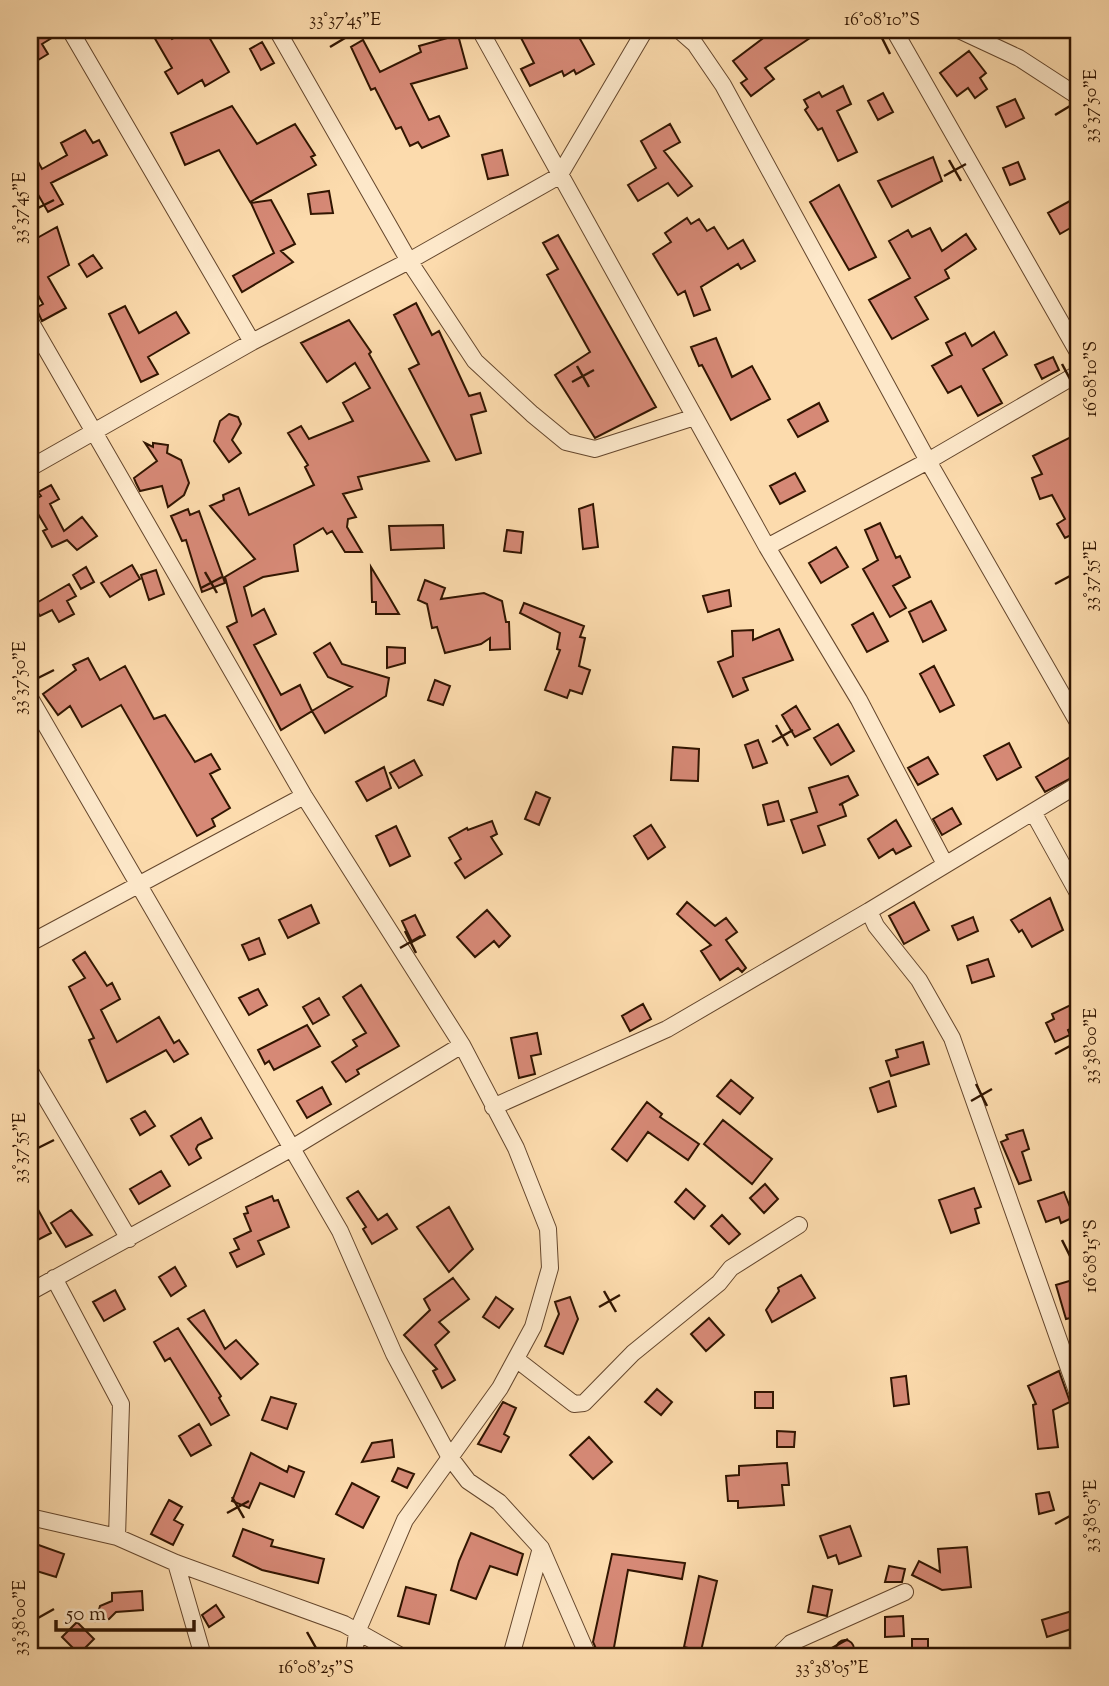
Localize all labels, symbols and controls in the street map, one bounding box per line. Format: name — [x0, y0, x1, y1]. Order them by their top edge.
text: 33°37'45"E — [309, 8, 381, 34]
text: 16°08'10"S — [844, 8, 920, 34]
text: 33°37'50"E — [1079, 69, 1105, 143]
text: 33°37'45"E — [8, 172, 34, 244]
text: 16°08'10"S — [1079, 341, 1105, 417]
text: 33°37'55"E — [1079, 540, 1105, 612]
text: 33°37'50"E — [8, 641, 34, 715]
text: 33°38'00"E — [1079, 1008, 1105, 1084]
text: 33°37'55"E — [8, 1112, 34, 1184]
text: 16°08'15"S — [1079, 1219, 1105, 1293]
text: 33°38'05"E — [1079, 1479, 1105, 1553]
text: 33°38'00"E — [8, 1580, 34, 1656]
scale bar — [56, 1588, 194, 1632]
text: 50 m — [65, 1600, 106, 1630]
text: 16°08'25"S — [278, 1656, 354, 1682]
text: 33°38'05"E — [795, 1656, 869, 1682]

